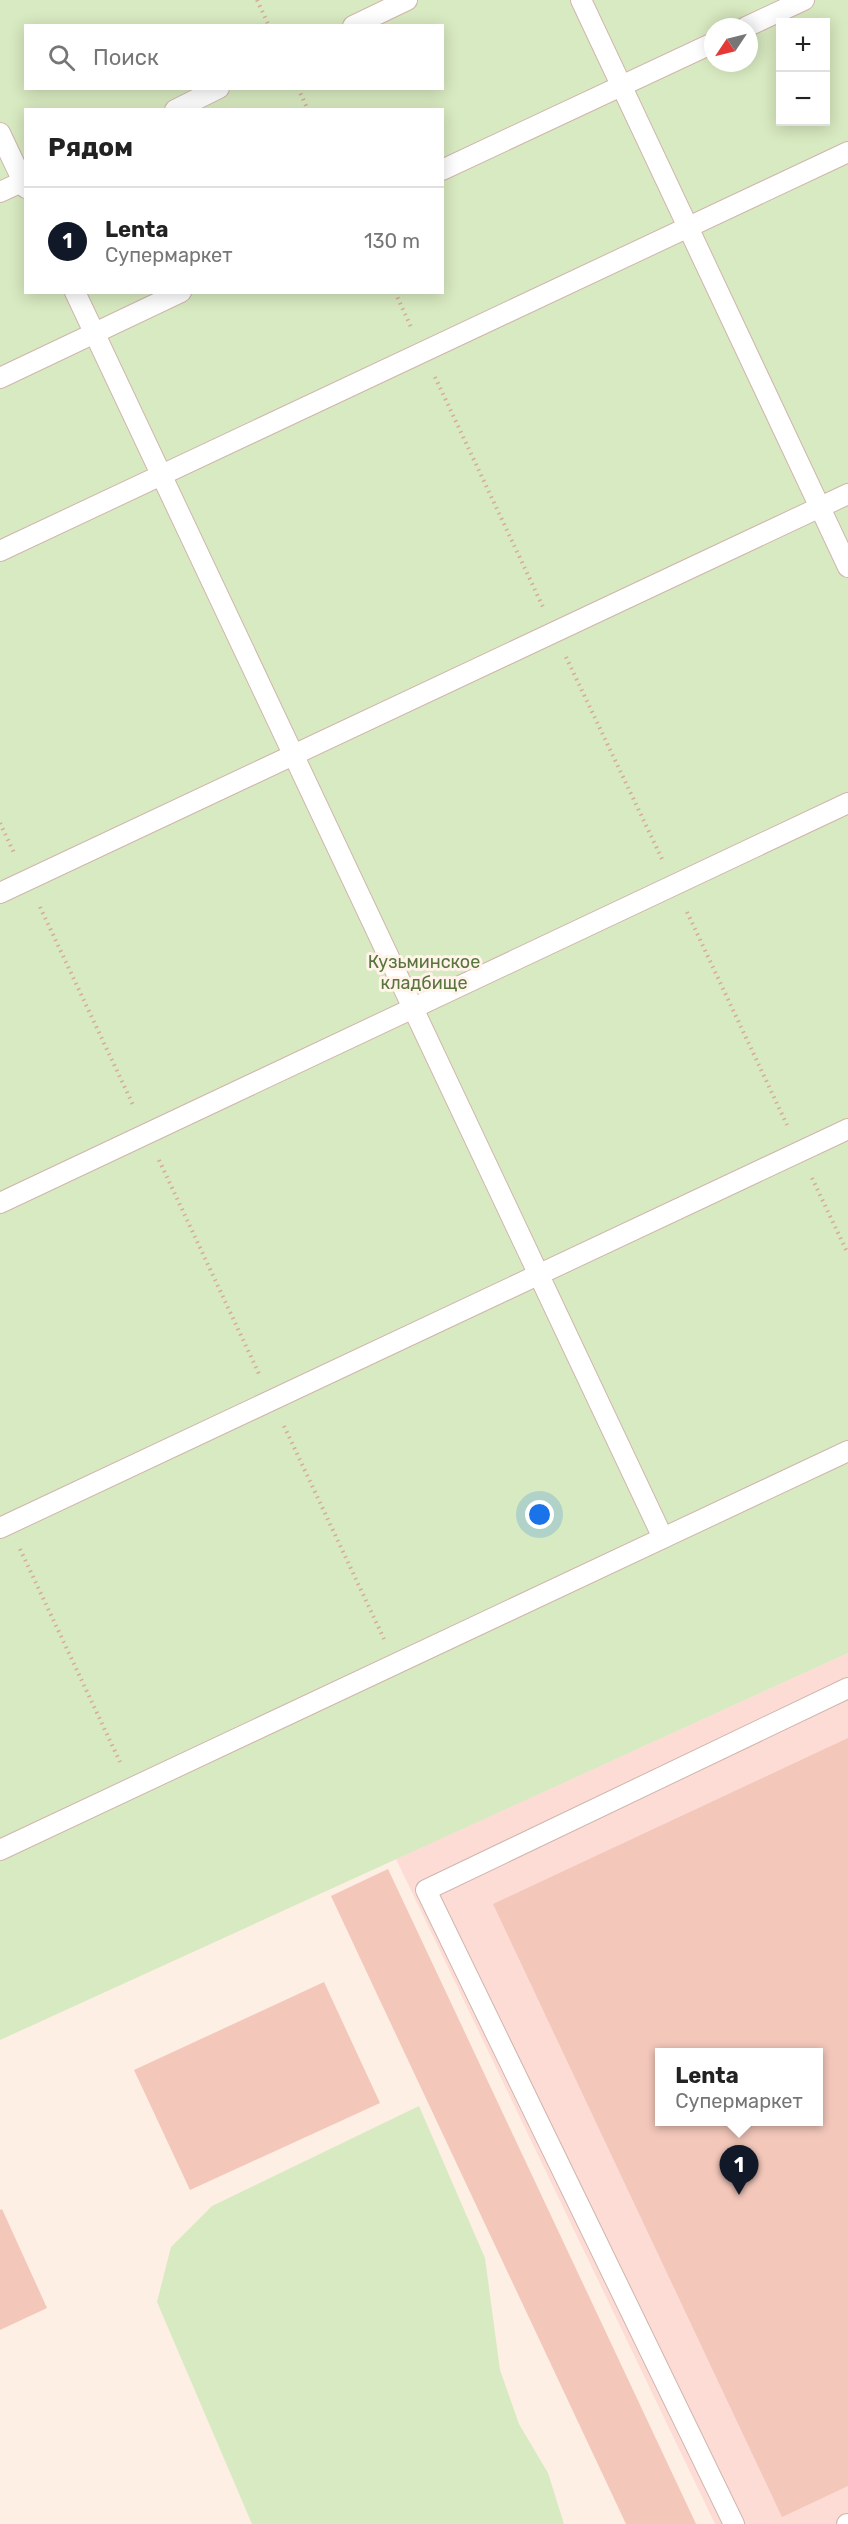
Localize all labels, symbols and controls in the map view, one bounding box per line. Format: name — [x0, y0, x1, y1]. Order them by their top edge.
north arrow — [704, 18, 758, 72]
map controls — [776, 18, 830, 126]
button: + — [776, 18, 830, 72]
search box — [24, 24, 444, 90]
icon: search — [45, 41, 78, 74]
text: Поиск — [93, 44, 159, 71]
button: − — [776, 72, 830, 126]
text: Рядом — [48, 132, 133, 163]
text: Lenta — [105, 216, 168, 243]
text: 1 — [63, 229, 72, 253]
text: 130 m — [364, 229, 420, 253]
text: Супермаркет — [105, 243, 233, 267]
park label: Кузьминское кладбище — [368, 951, 480, 994]
your location — [525, 1500, 554, 1529]
popup — [655, 2048, 823, 2126]
text: Lenta — [675, 2062, 739, 2089]
text: Супермаркет — [675, 2089, 803, 2113]
pin: 1 — [720, 2146, 758, 2195]

